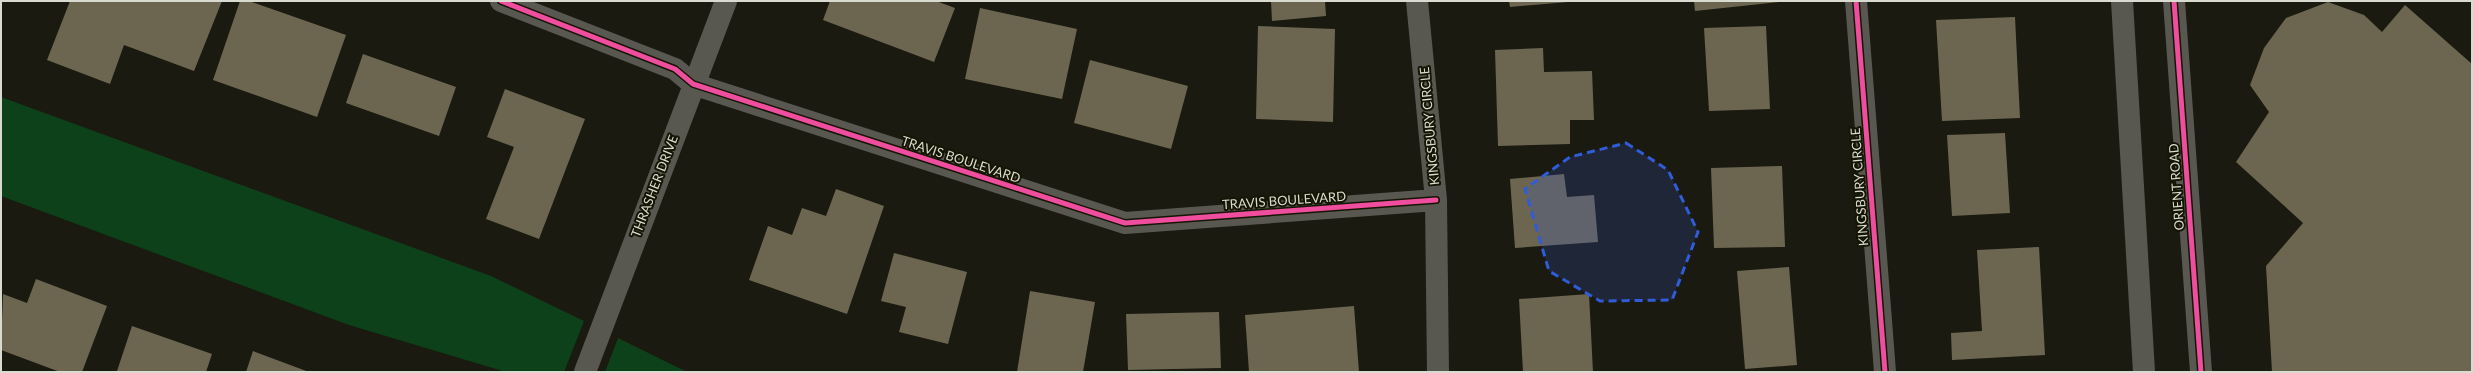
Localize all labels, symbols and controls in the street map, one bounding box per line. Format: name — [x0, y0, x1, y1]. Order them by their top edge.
street label: KINGSBURY CIRCLE — [1416, 66, 1442, 186]
street label: KINGSBURY CIRCLE — [1847, 127, 1871, 247]
street label: THRASHER DRIVE — [627, 132, 681, 240]
street label: TRAVIS BOULEVARD — [899, 132, 1023, 186]
street label: ORIENT ROAD — [2165, 143, 2187, 231]
street label: TRAVIS BOULEVARD — [1221, 188, 1347, 212]

